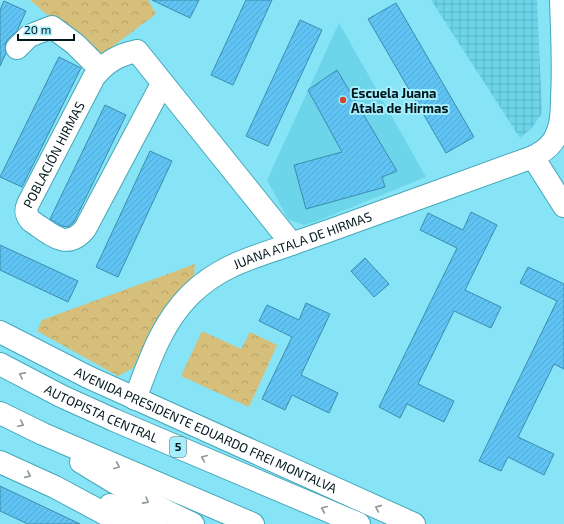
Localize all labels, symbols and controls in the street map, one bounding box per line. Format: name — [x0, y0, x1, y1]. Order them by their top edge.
scale bar — [18, 16, 74, 42]
text: 20 m — [24, 22, 51, 36]
place label: Escuela Juana Atala de Hirmas — [351, 85, 448, 116]
marker: Escuela Juana Atala de Hirmas — [338, 95, 348, 105]
street label: POBLACIÓN HIRMAS — [19, 99, 88, 211]
street label: JUANA ATALA DE HIRMAS — [231, 208, 374, 272]
street label: AVENIDA PRESIDENTE EDUARDO FREI MONTALVA — [72, 364, 339, 496]
one-way arrow — [19, 373, 26, 380]
street label: AUTOPISTA CENTRAL — [42, 381, 161, 446]
one-way arrow — [17, 419, 25, 427]
road number: 5 — [170, 437, 186, 457]
one-way arrow — [200, 455, 208, 463]
one-way arrow — [113, 461, 121, 469]
one-way arrow — [23, 470, 31, 478]
one-way arrow — [142, 496, 149, 504]
one-way arrow — [375, 505, 383, 513]
one-way arrow — [320, 506, 328, 514]

